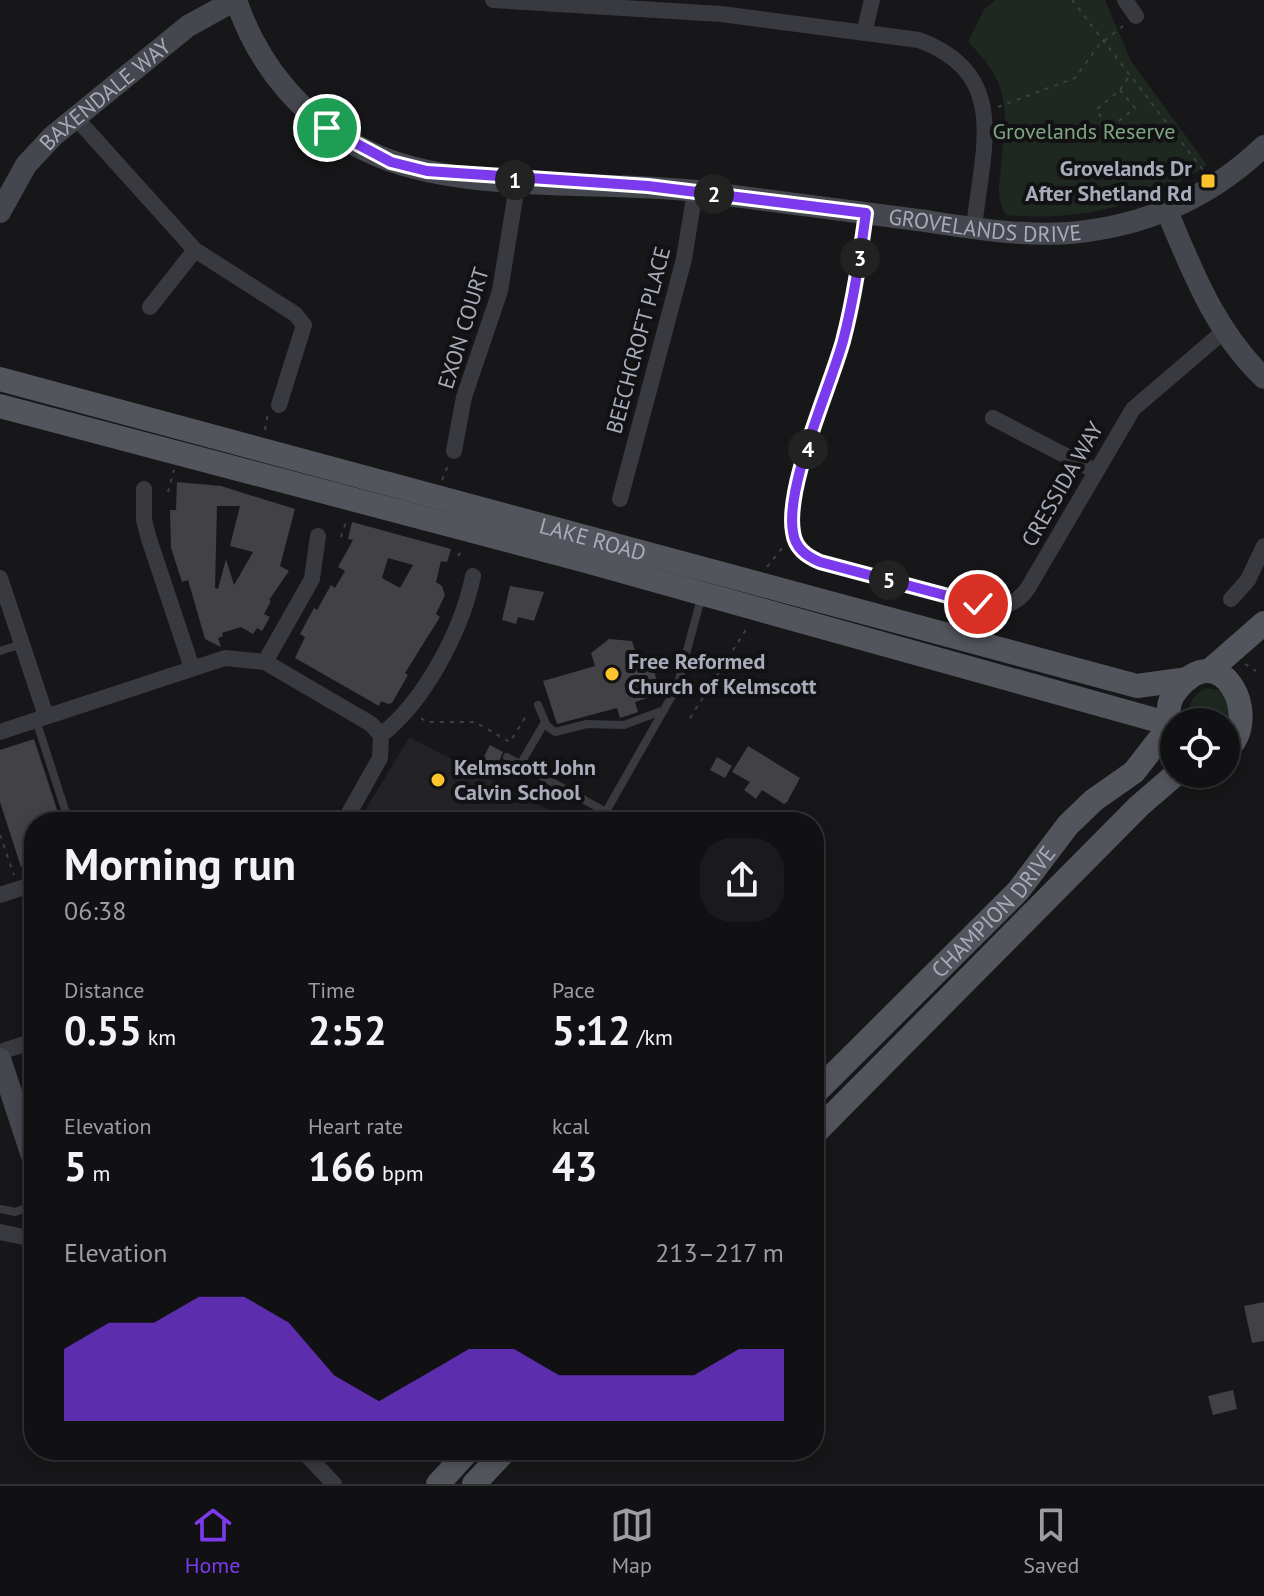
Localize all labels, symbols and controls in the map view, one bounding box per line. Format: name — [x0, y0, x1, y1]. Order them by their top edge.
street label: BAXENDALE WAY — [33, 31, 177, 156]
pin — [293, 94, 361, 162]
icon: arrive — [305, 106, 349, 150]
park label: Grovelands Reserve — [992, 117, 1176, 145]
place label: Grovelands Dr After Shetland Rd — [1025, 154, 1192, 207]
pin: 1 — [495, 160, 535, 200]
text: 1 — [509, 166, 521, 194]
marker: Grovelands Dr After Shetland Rd — [1199, 172, 1217, 190]
pin: 2 — [694, 174, 734, 214]
text: 2 — [708, 180, 720, 208]
street label: GROVELANDS DRIVE — [887, 202, 1083, 248]
pin: 3 — [840, 238, 880, 278]
street label: BEECHCROFT PLACE — [600, 243, 676, 437]
text: 3 — [854, 244, 866, 272]
street label: EXON COURT — [431, 264, 495, 392]
street label: CRESSIDA WAY — [1015, 416, 1109, 552]
pin: 4 — [788, 429, 828, 469]
text: 4 — [802, 435, 814, 463]
street label: LAKE ROAD — [536, 511, 649, 567]
pin: 5 — [869, 560, 909, 600]
text: 5 — [883, 566, 895, 594]
pin — [944, 570, 1012, 638]
icon: check — [956, 582, 1000, 626]
place label: Free Reformed Church of Kelmscott — [628, 647, 817, 700]
marker: Free Reformed Church of Kelmscott — [603, 665, 621, 683]
map controls — [1160, 708, 1240, 788]
button: locate — [1160, 708, 1240, 788]
place label: Kelmscott John Calvin School — [454, 753, 596, 806]
marker: Kelmscott John Calvin School — [429, 771, 447, 789]
text: Morning run — [64, 835, 296, 892]
button: share — [700, 838, 784, 922]
street label: CHAMPION DRIVE — [925, 840, 1061, 983]
text: 06:38 — [64, 894, 126, 927]
text: Distance — [64, 976, 145, 1004]
text: Time — [308, 976, 355, 1004]
text: Pace — [552, 976, 595, 1004]
text: 0.55 — [64, 1004, 142, 1056]
text: 2:52 — [308, 1004, 387, 1056]
text: 5:12 — [552, 1004, 631, 1056]
text: km — [142, 1023, 176, 1051]
text: /km — [631, 1023, 673, 1051]
text: Elevation — [64, 1112, 152, 1140]
text: Heart rate — [308, 1112, 403, 1140]
text: kcal — [552, 1112, 590, 1140]
text: 5 — [64, 1140, 87, 1192]
text: 166 — [308, 1140, 376, 1192]
text: 43 — [552, 1140, 597, 1192]
text: m — [87, 1159, 110, 1187]
text: bpm — [376, 1159, 424, 1187]
text: Elevation — [64, 1236, 168, 1269]
text: 213–217 m — [655, 1236, 784, 1269]
tab: Home — [185, 1503, 240, 1579]
tab: Map — [610, 1503, 654, 1579]
tab: Saved — [1023, 1503, 1079, 1579]

